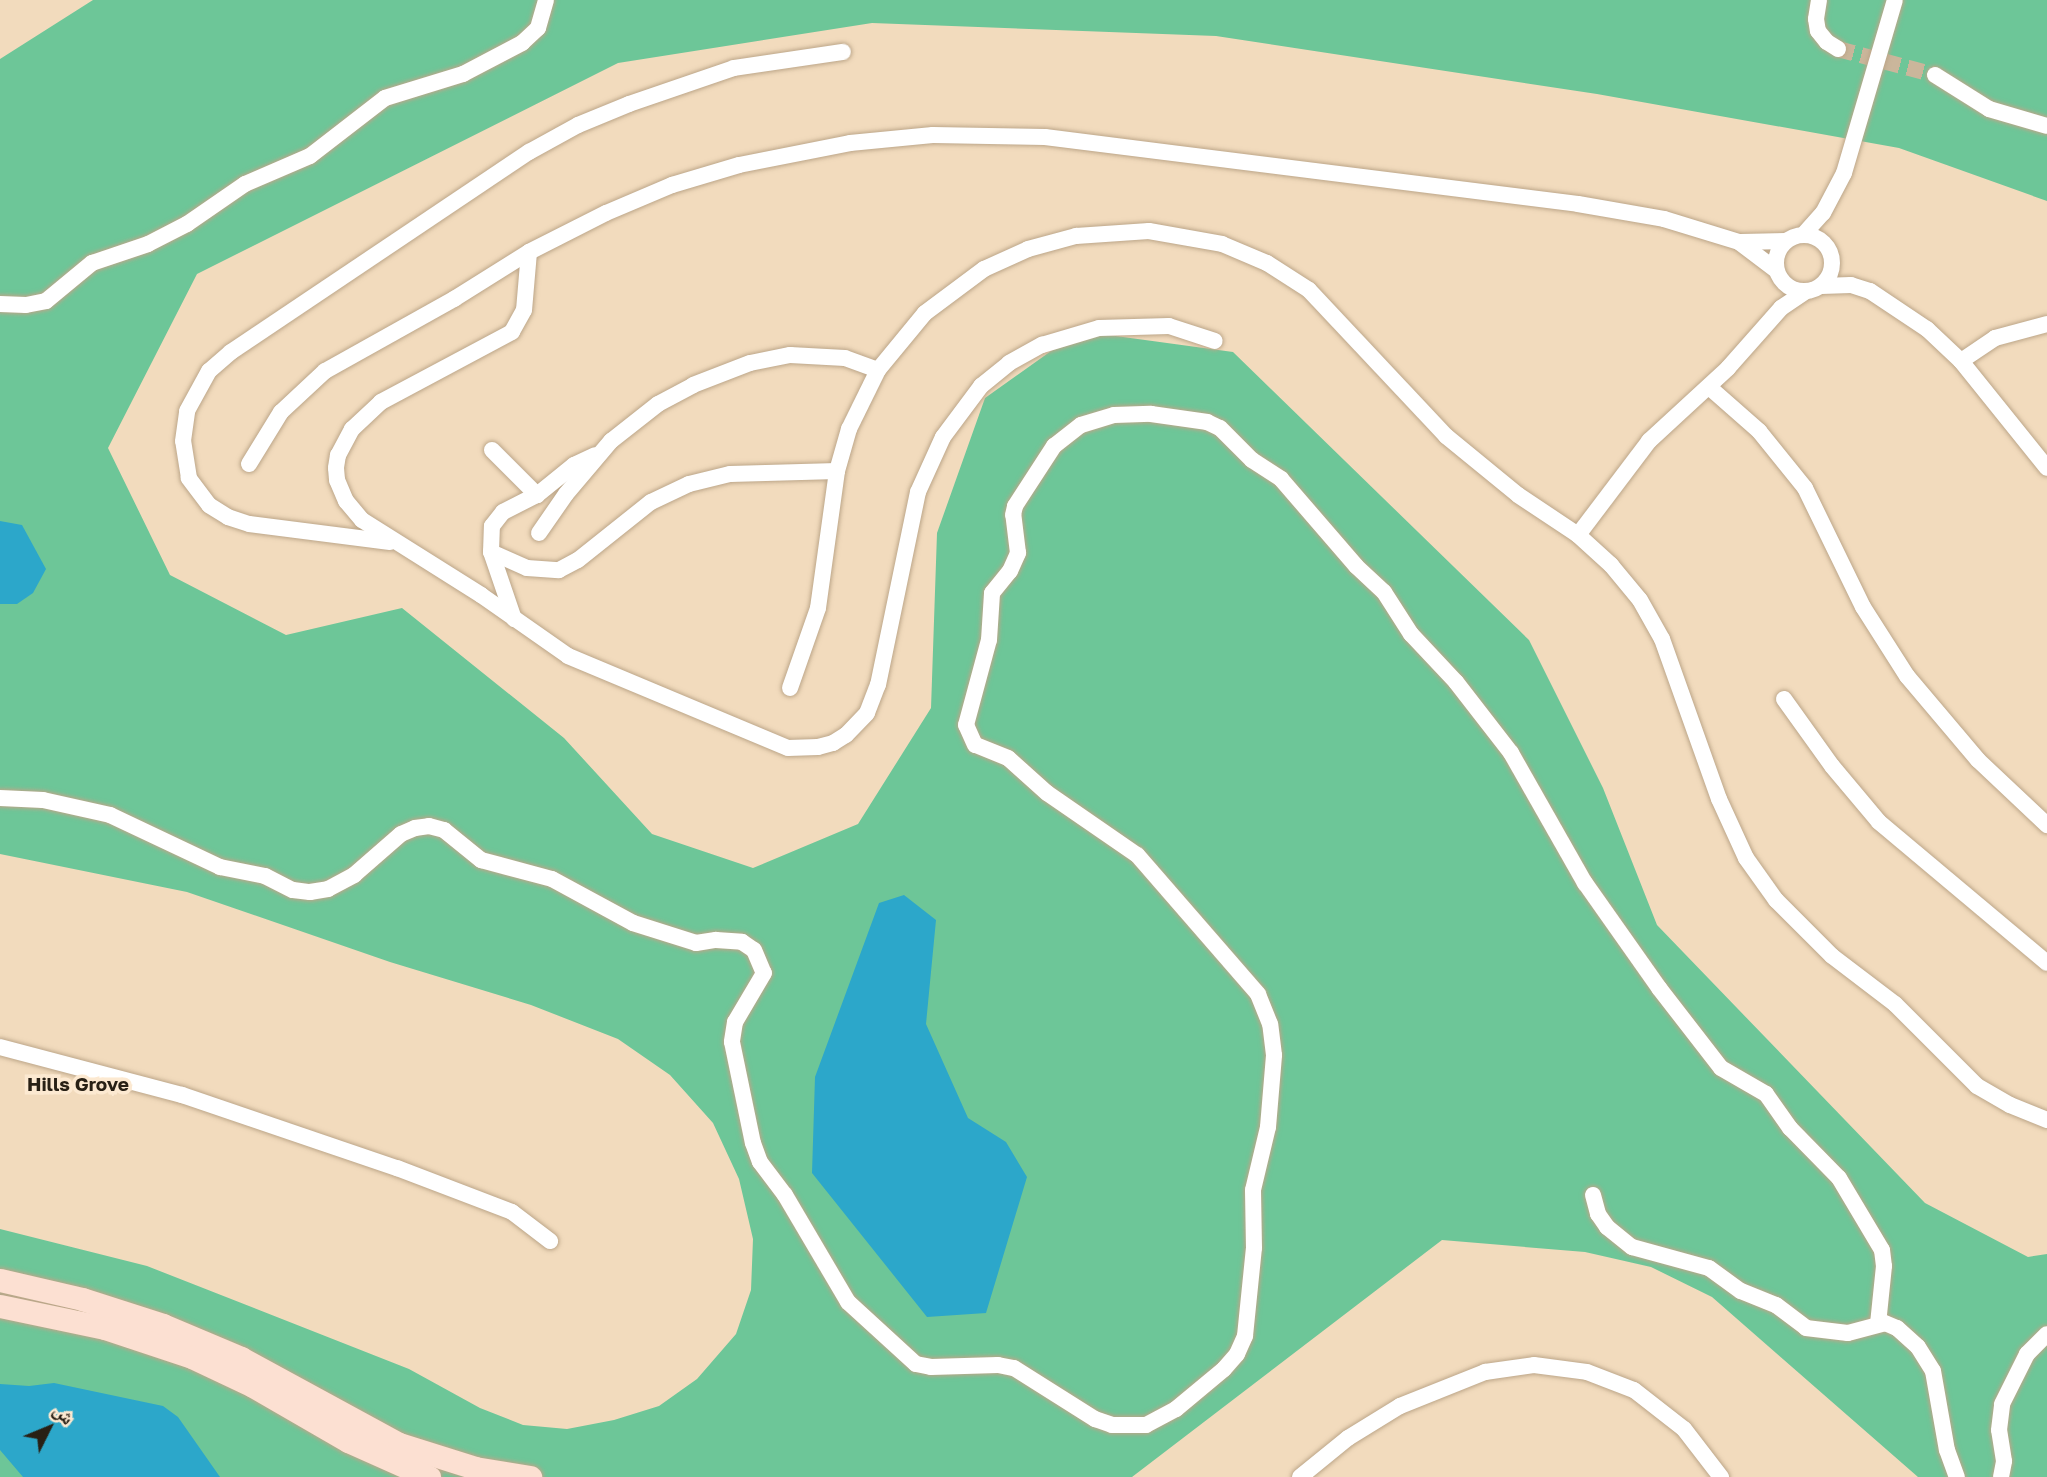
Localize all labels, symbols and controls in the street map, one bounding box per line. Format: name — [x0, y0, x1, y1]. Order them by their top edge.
district label: Hills Grove — [27, 1073, 129, 1095]
north arrow — [14, 1393, 84, 1463]
text: ش — [49, 1398, 80, 1429]

